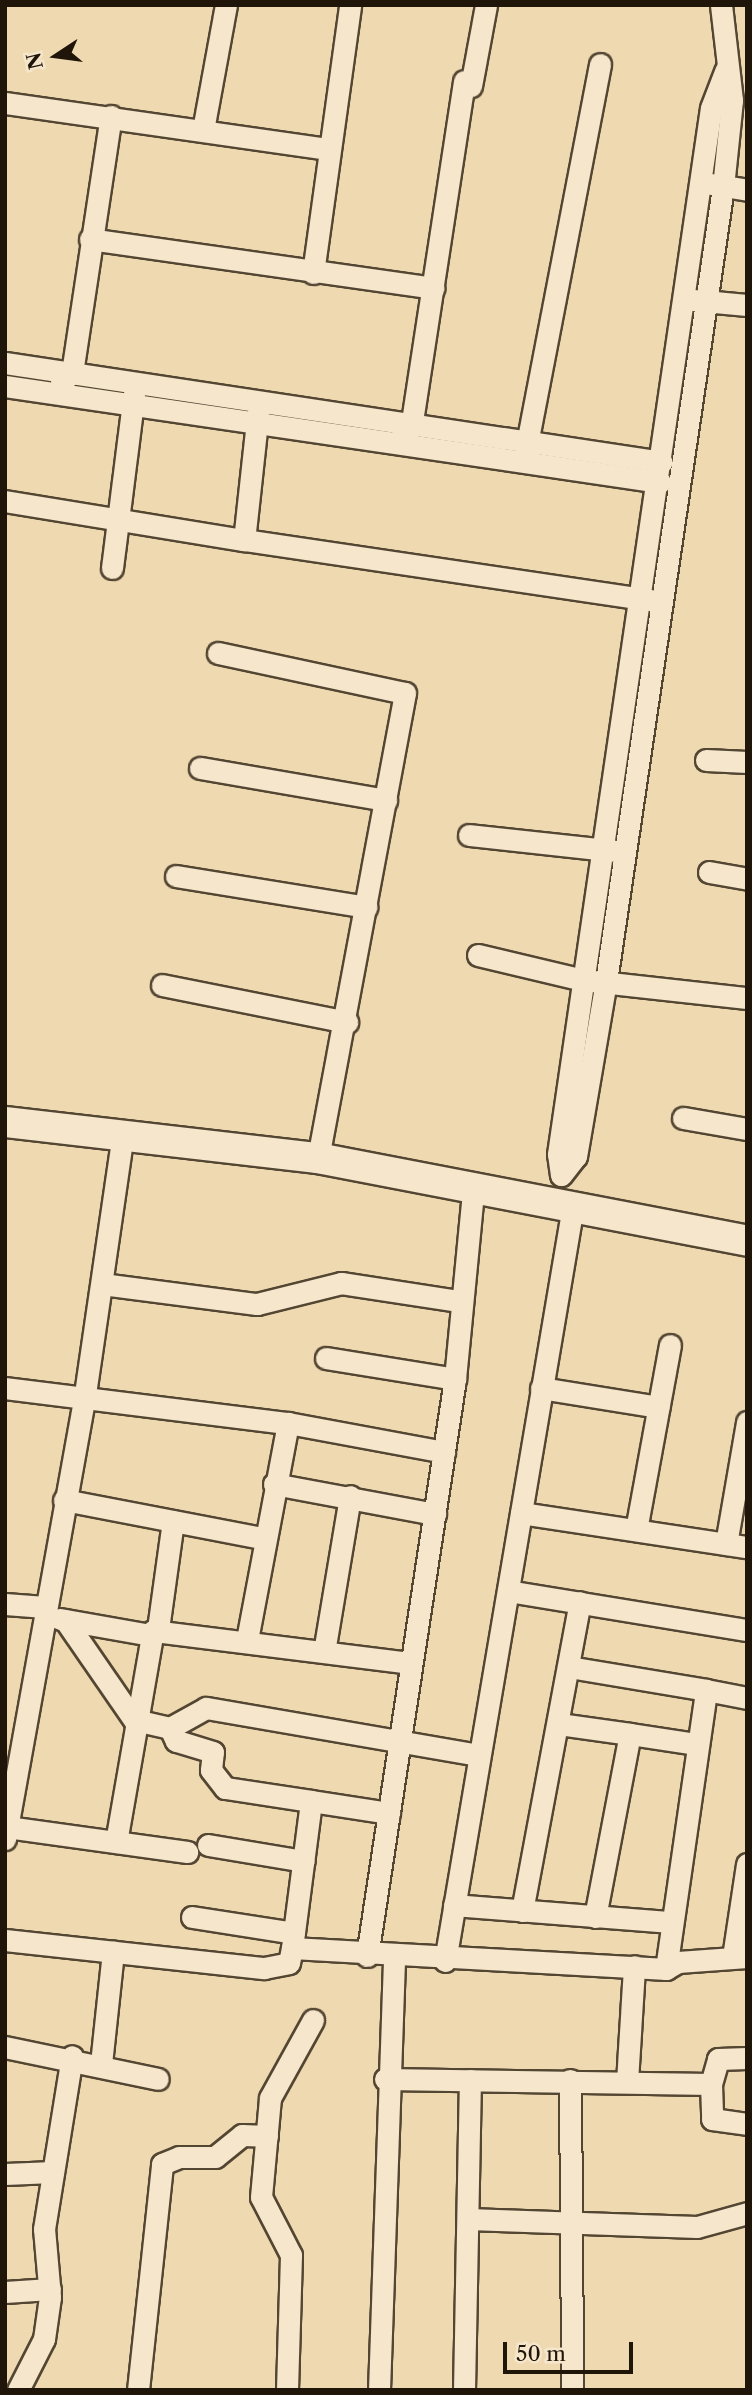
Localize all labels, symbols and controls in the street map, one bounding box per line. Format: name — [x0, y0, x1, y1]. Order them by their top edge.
north arrow — [21, 21, 91, 91]
text: N — [22, 50, 48, 71]
scale bar — [507, 2328, 636, 2372]
text: 50 m — [516, 2341, 566, 2366]

